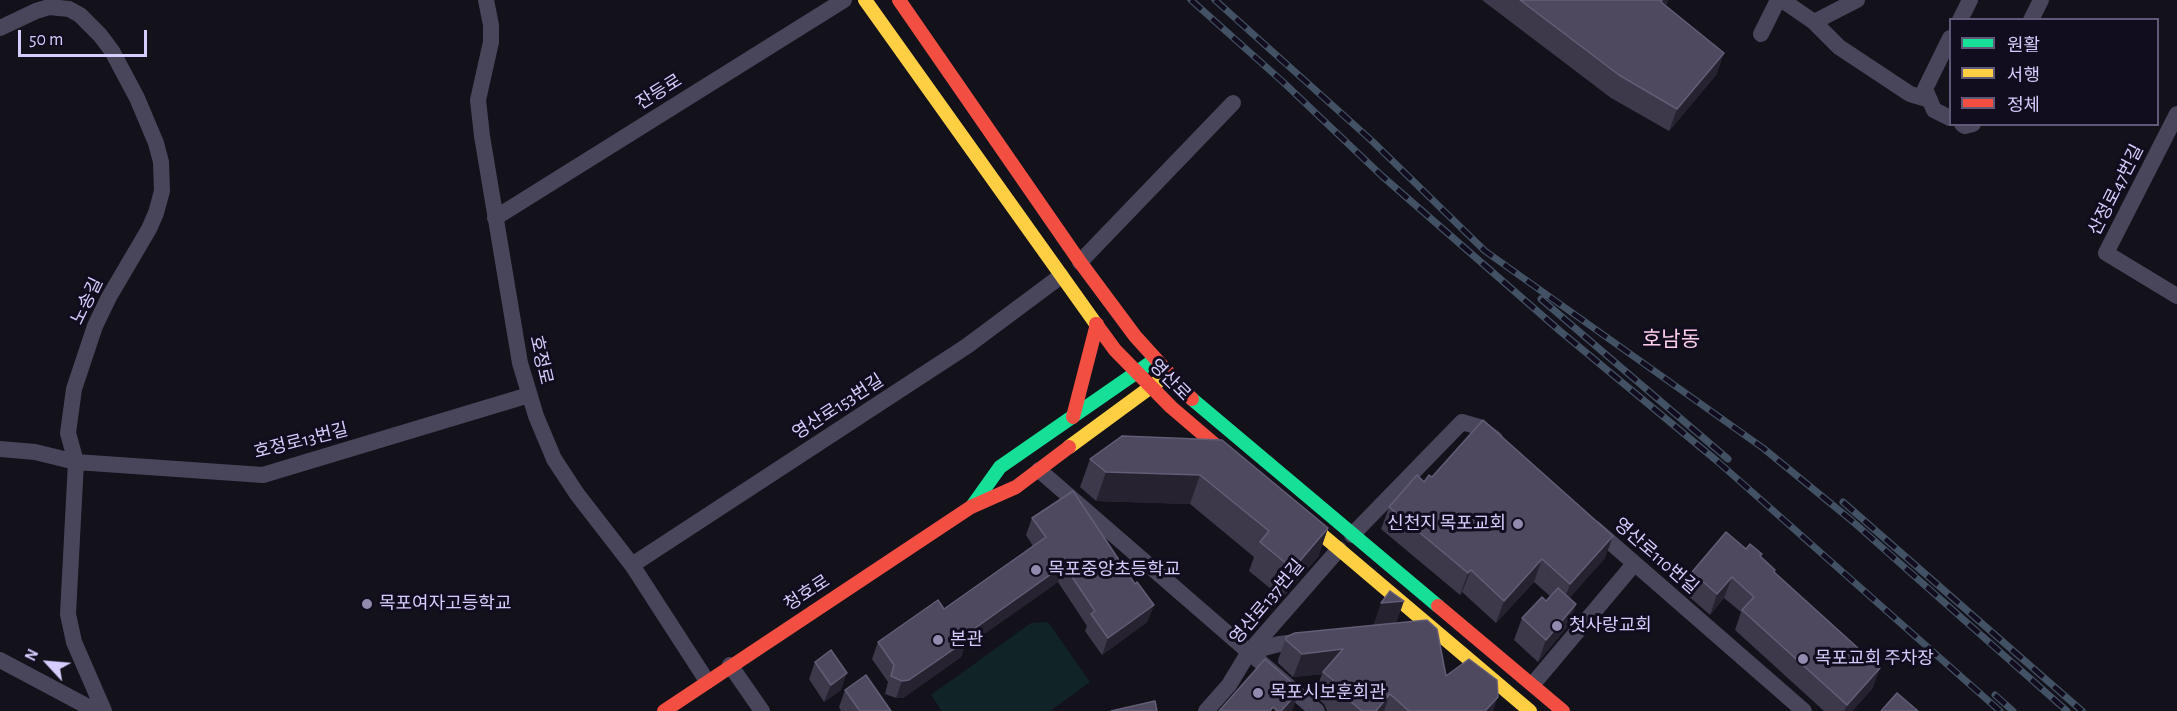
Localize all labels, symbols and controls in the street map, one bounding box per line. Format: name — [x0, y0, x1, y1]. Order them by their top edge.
scale bar — [21, 18, 150, 56]
legend — [1949, 18, 2159, 126]
text: 50 m — [29, 31, 63, 49]
text: 원활 — [2007, 37, 2040, 55]
text: 서행 — [2007, 67, 2040, 85]
street label: 잔등로 — [632, 70, 686, 114]
text: 정체 — [2007, 97, 2040, 115]
street label: 산정로47번길 — [2084, 141, 2148, 239]
street label: 노송길 — [66, 274, 108, 328]
district label: 호남동 — [1642, 327, 1700, 353]
street label: 호정로 — [525, 333, 557, 387]
street label: 영산로 — [1145, 355, 1195, 405]
street label: 영산로153번길 — [789, 370, 887, 444]
street label: 호정로13번길 — [252, 419, 350, 463]
place label: 신천지 목포교회 — [1387, 513, 1506, 535]
street label: 영산로110번길 — [1609, 514, 1703, 598]
marker: 신천지 목포교회 — [1511, 517, 1525, 531]
street label: 영산로137번길 — [1225, 555, 1309, 649]
place label: 목포중앙초등학교 — [1048, 559, 1180, 581]
marker: 목포중앙초등학교 — [1029, 563, 1043, 577]
street label: 청호로 — [780, 570, 834, 616]
place label: 목포여자고등학교 — [379, 593, 511, 615]
marker: 목포여자고등학교 — [360, 597, 374, 611]
place label: 첫사랑교회 — [1569, 615, 1652, 637]
marker: 첫사랑교회 — [1550, 619, 1564, 633]
place label: 본관 — [950, 629, 983, 651]
north arrow — [18, 633, 78, 693]
marker: 본관 — [931, 633, 945, 647]
text: N — [22, 647, 41, 664]
place label: 목포교회 주차장 — [1815, 648, 1934, 670]
marker: 목포교회 주차장 — [1796, 652, 1810, 666]
place label: 목포시보훈회관 — [1270, 682, 1386, 704]
marker: 목포시보훈회관 — [1251, 686, 1265, 700]

